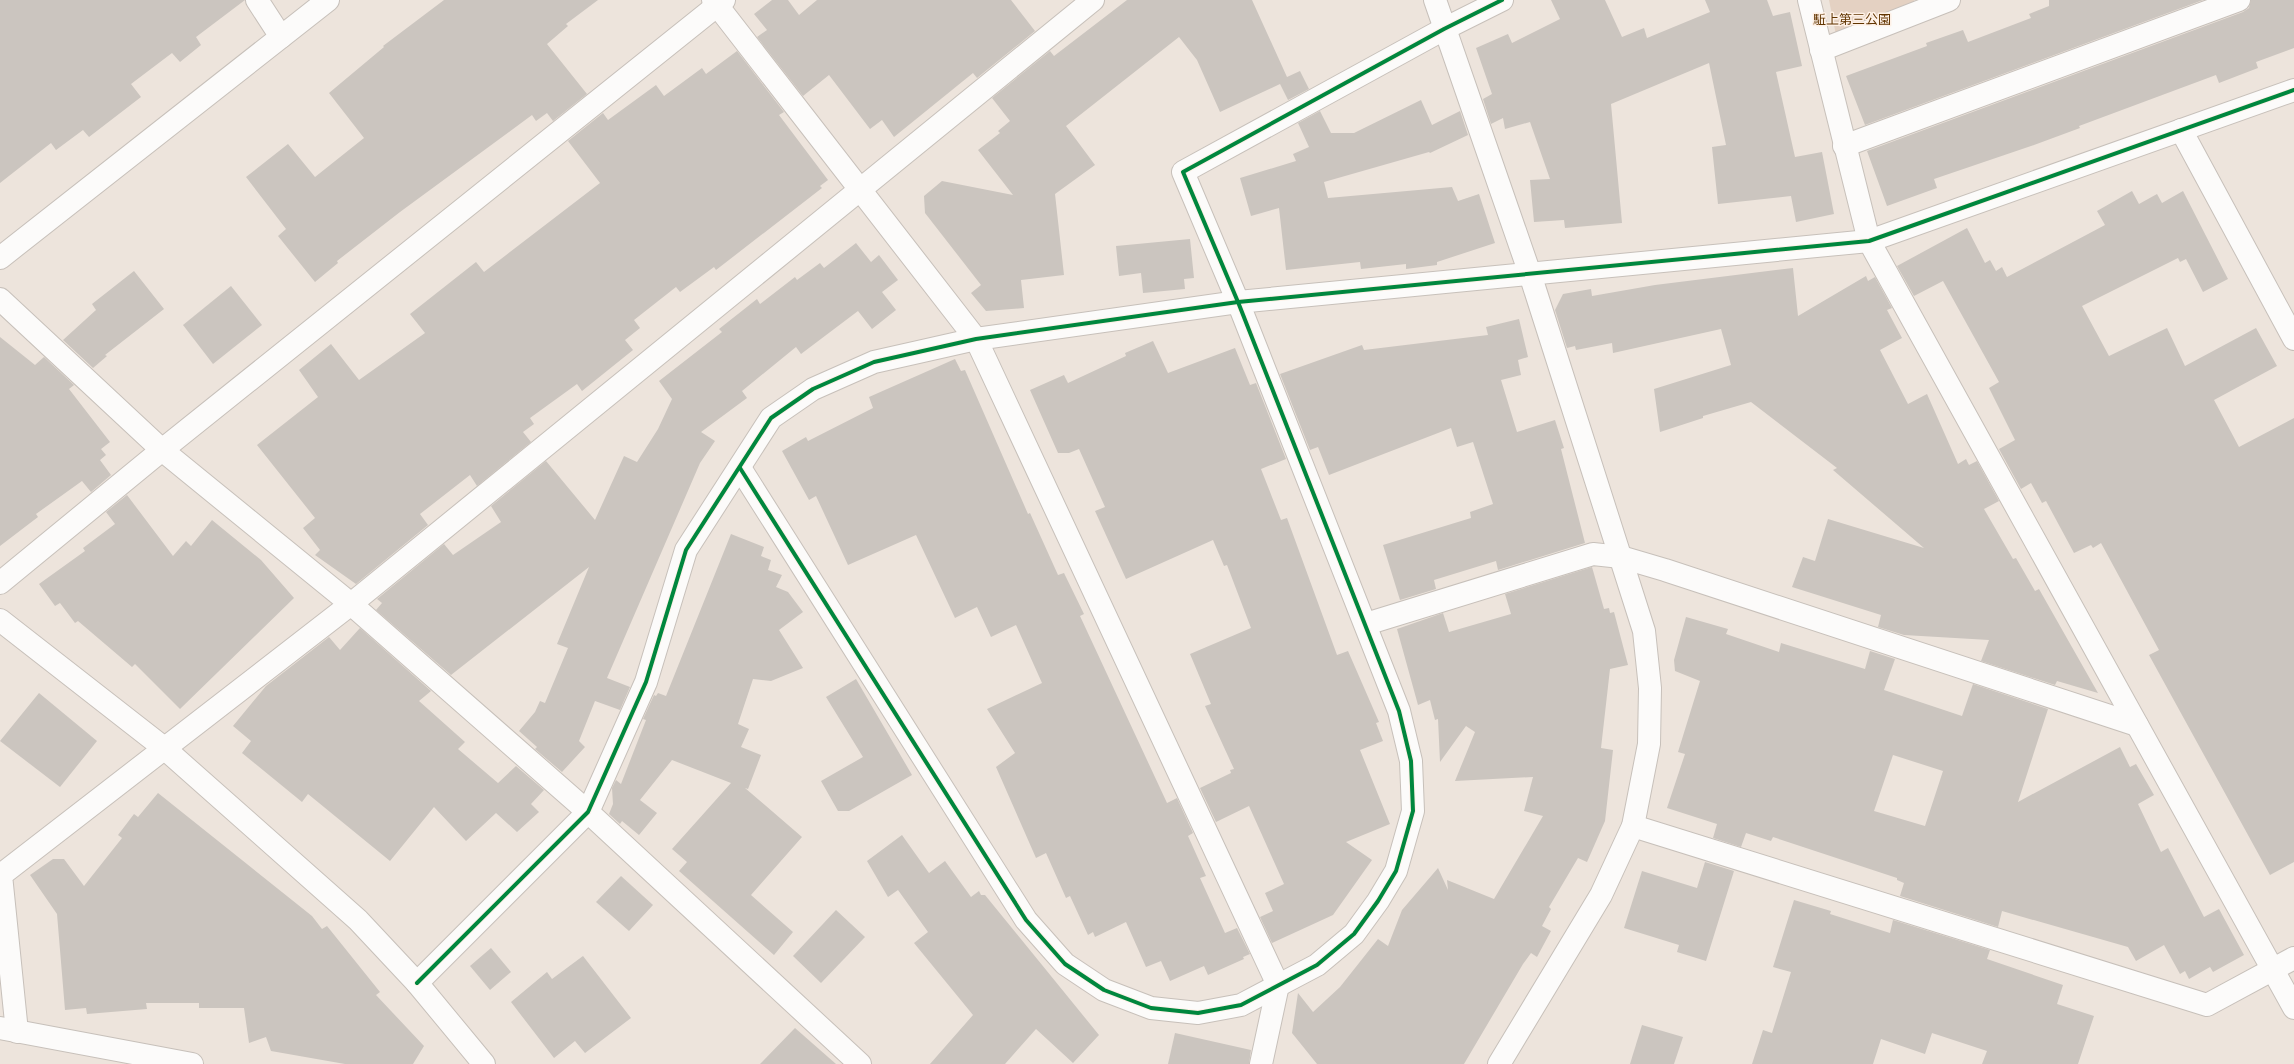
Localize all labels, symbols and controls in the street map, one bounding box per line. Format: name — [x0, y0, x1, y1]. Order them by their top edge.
park label: 駈上第三公園 — [1813, 11, 1891, 29]

